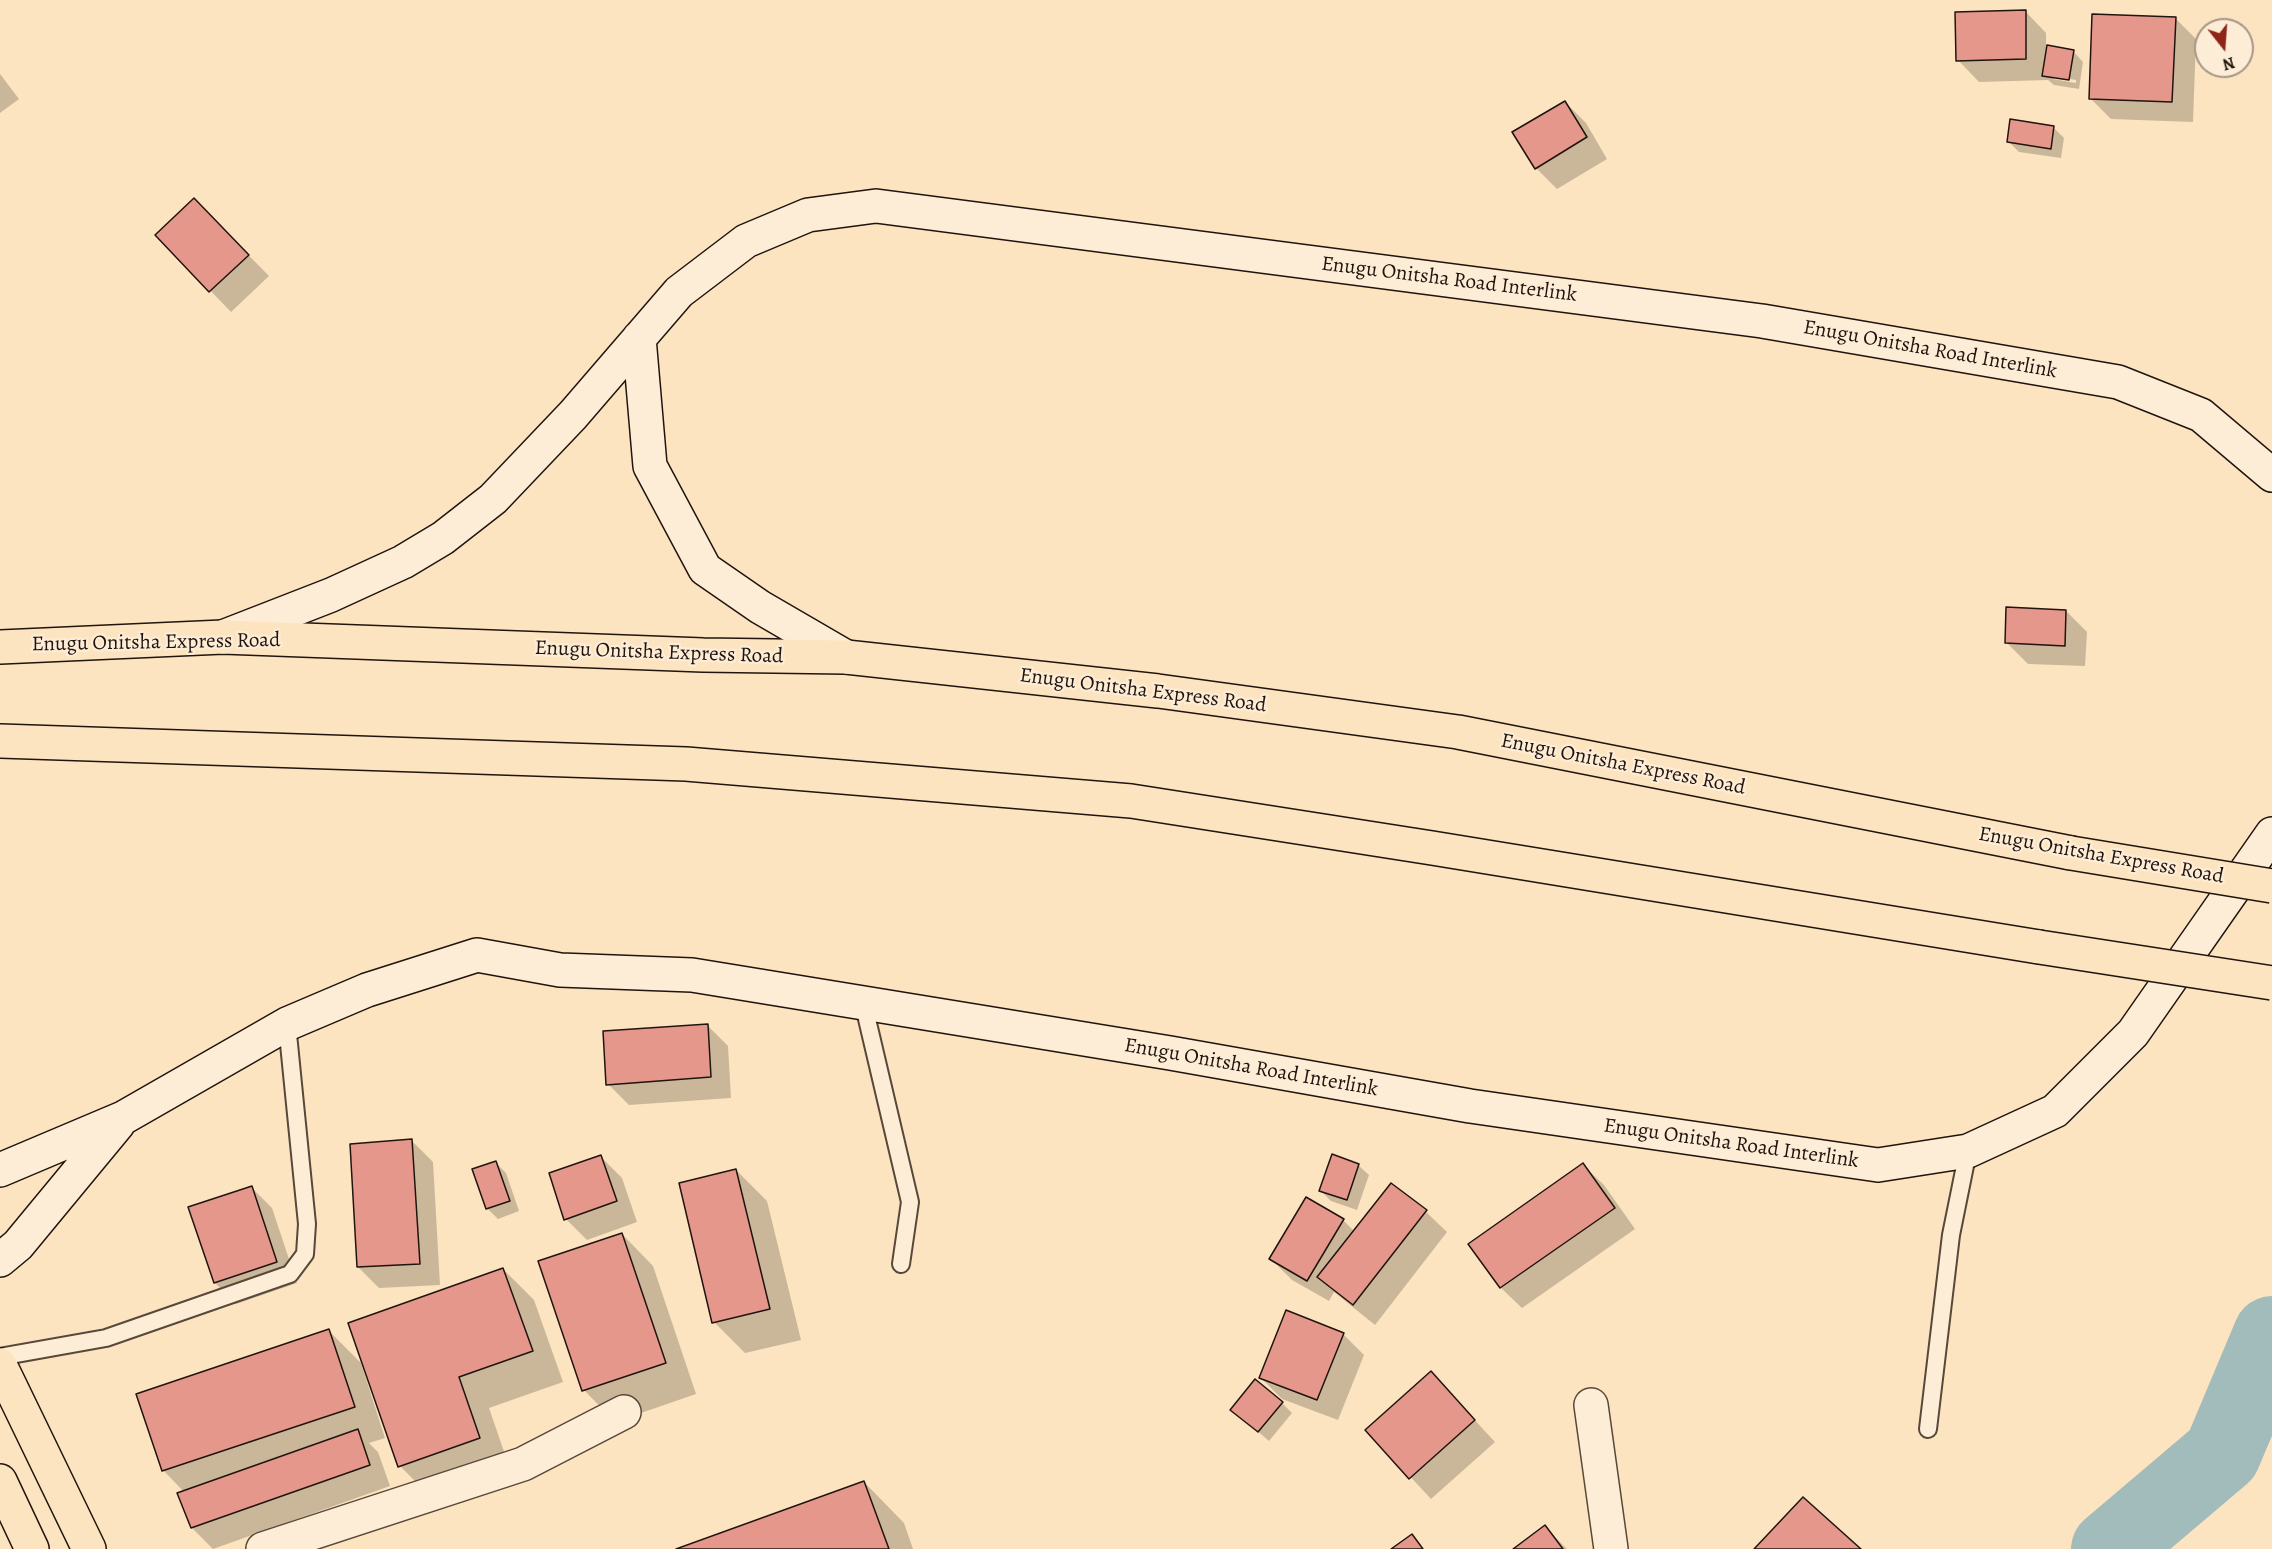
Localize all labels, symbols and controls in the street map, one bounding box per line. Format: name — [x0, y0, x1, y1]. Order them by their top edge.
north arrow — [2194, 18, 2254, 78]
text: N — [2220, 51, 2237, 76]
street label: Enugu Onitsha Road Interlink — [1320, 252, 1578, 308]
street label: Enugu Onitsha Road Interlink — [1801, 315, 2059, 385]
street label: Enugu Onitsha Express Road — [31, 628, 281, 658]
street label: Enugu Onitsha Express Road — [534, 636, 784, 670]
street label: Enugu Onitsha Express Road — [1018, 663, 1268, 719]
street label: Enugu Onitsha Express Road — [1499, 729, 1747, 801]
street label: Enugu Onitsha Express Road — [1976, 822, 2226, 890]
street label: Enugu Onitsha Road Interlink — [1122, 1033, 1380, 1103]
street label: Enugu Onitsha Road Interlink — [1602, 1114, 1860, 1174]

